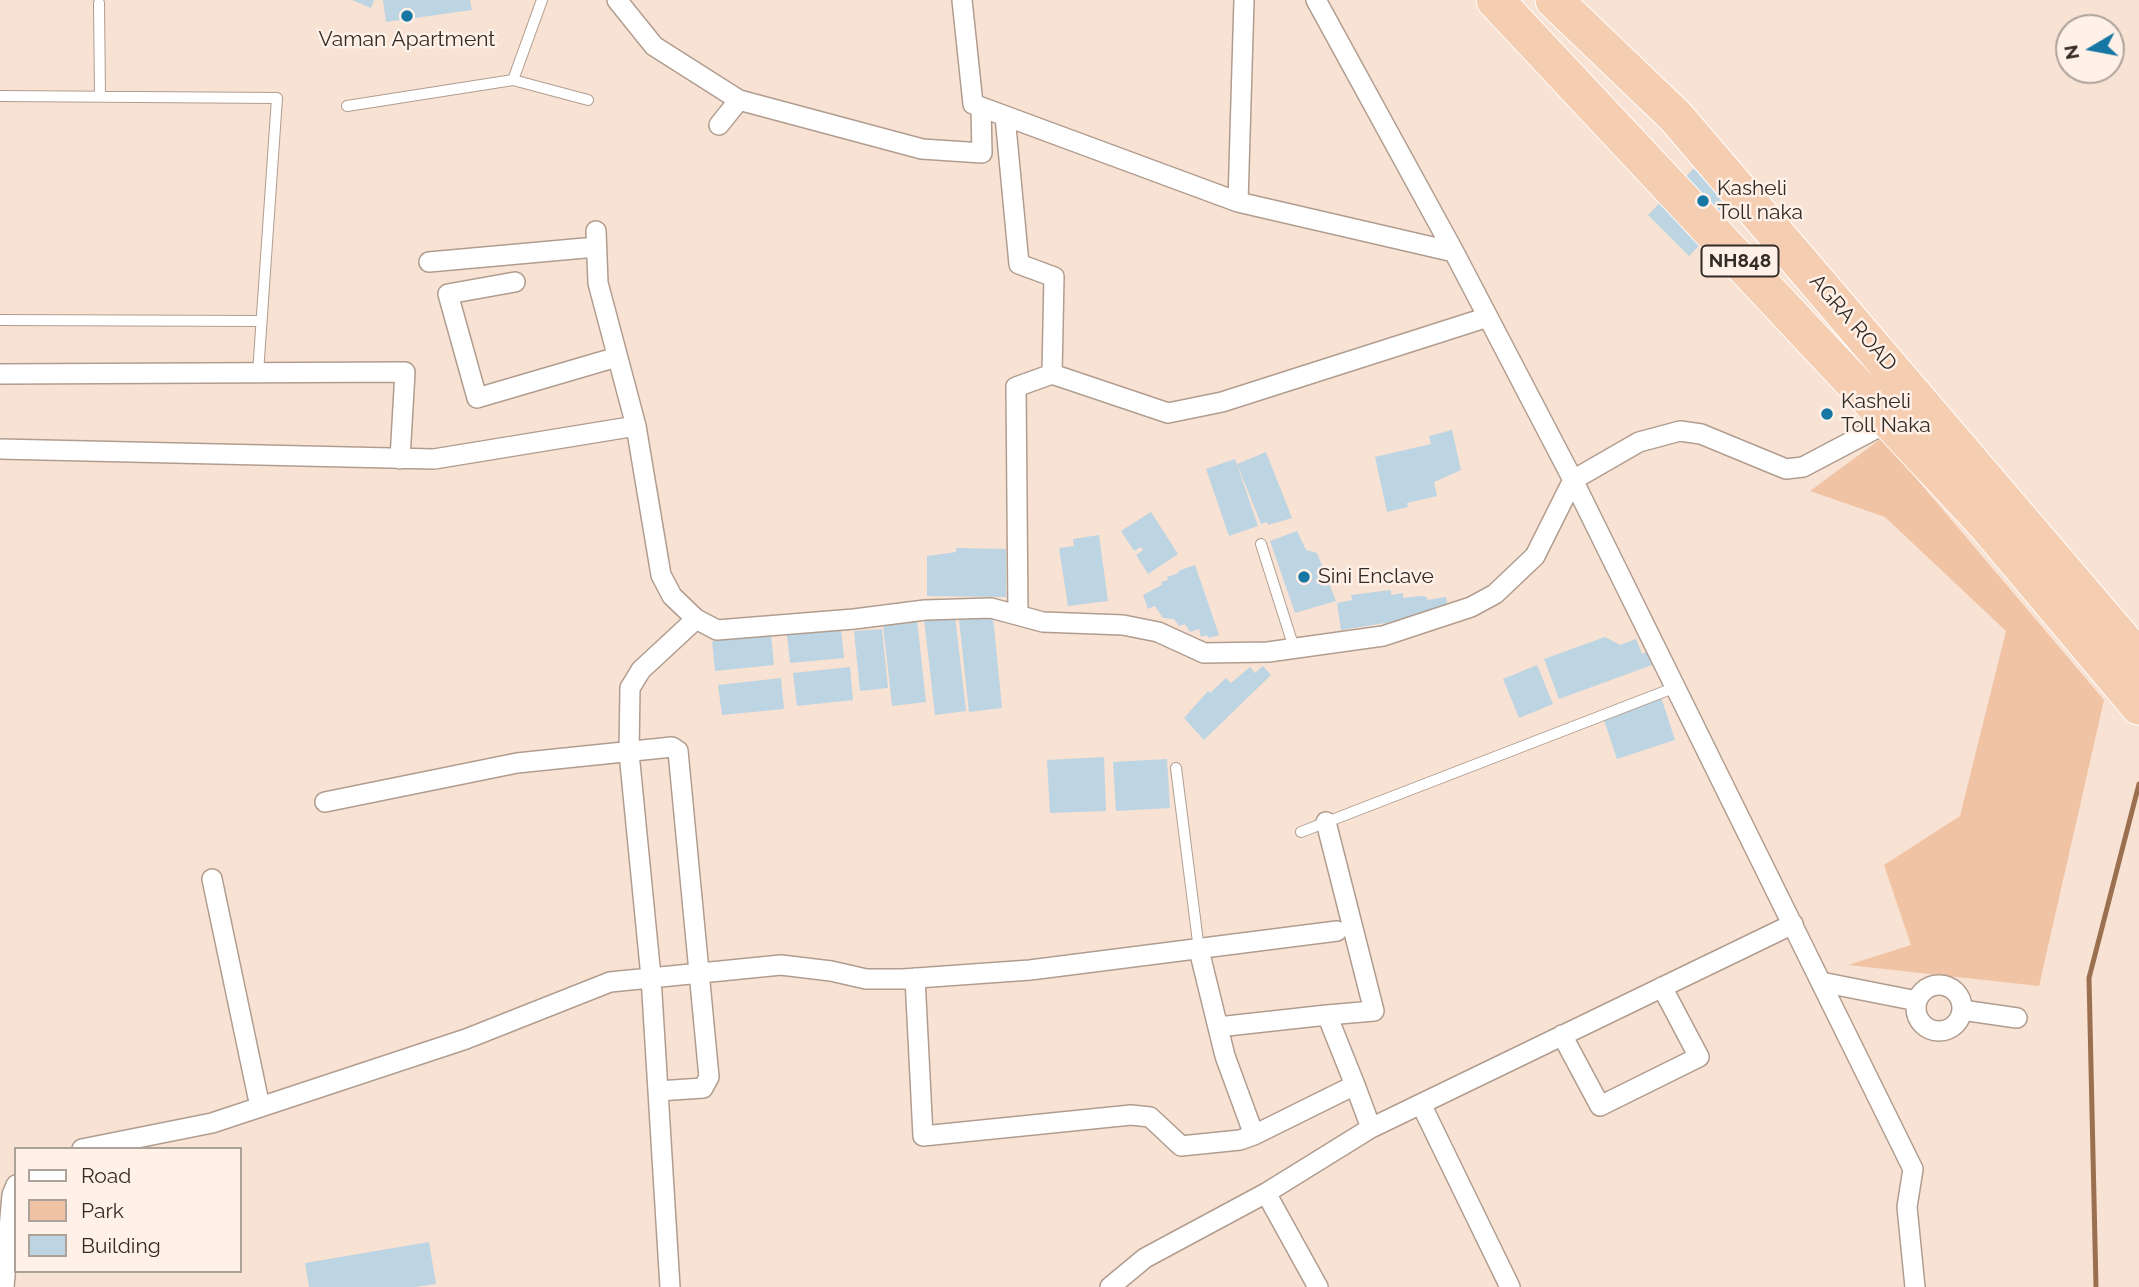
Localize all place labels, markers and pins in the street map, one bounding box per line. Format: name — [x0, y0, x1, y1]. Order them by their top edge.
marker: Vaman Apartment — [399, 8, 415, 24]
place label: Vaman Apartment — [319, 27, 495, 53]
place label: Kasheli Toll naka — [1717, 176, 1803, 226]
marker: Kasheli Toll naka — [1695, 193, 1711, 209]
place label: Kasheli Toll Naka — [1841, 389, 1931, 439]
marker: Kasheli Toll Naka — [1819, 406, 1835, 422]
place label: Sini Enclave — [1318, 564, 1434, 590]
marker: Sini Enclave — [1296, 569, 1312, 585]

